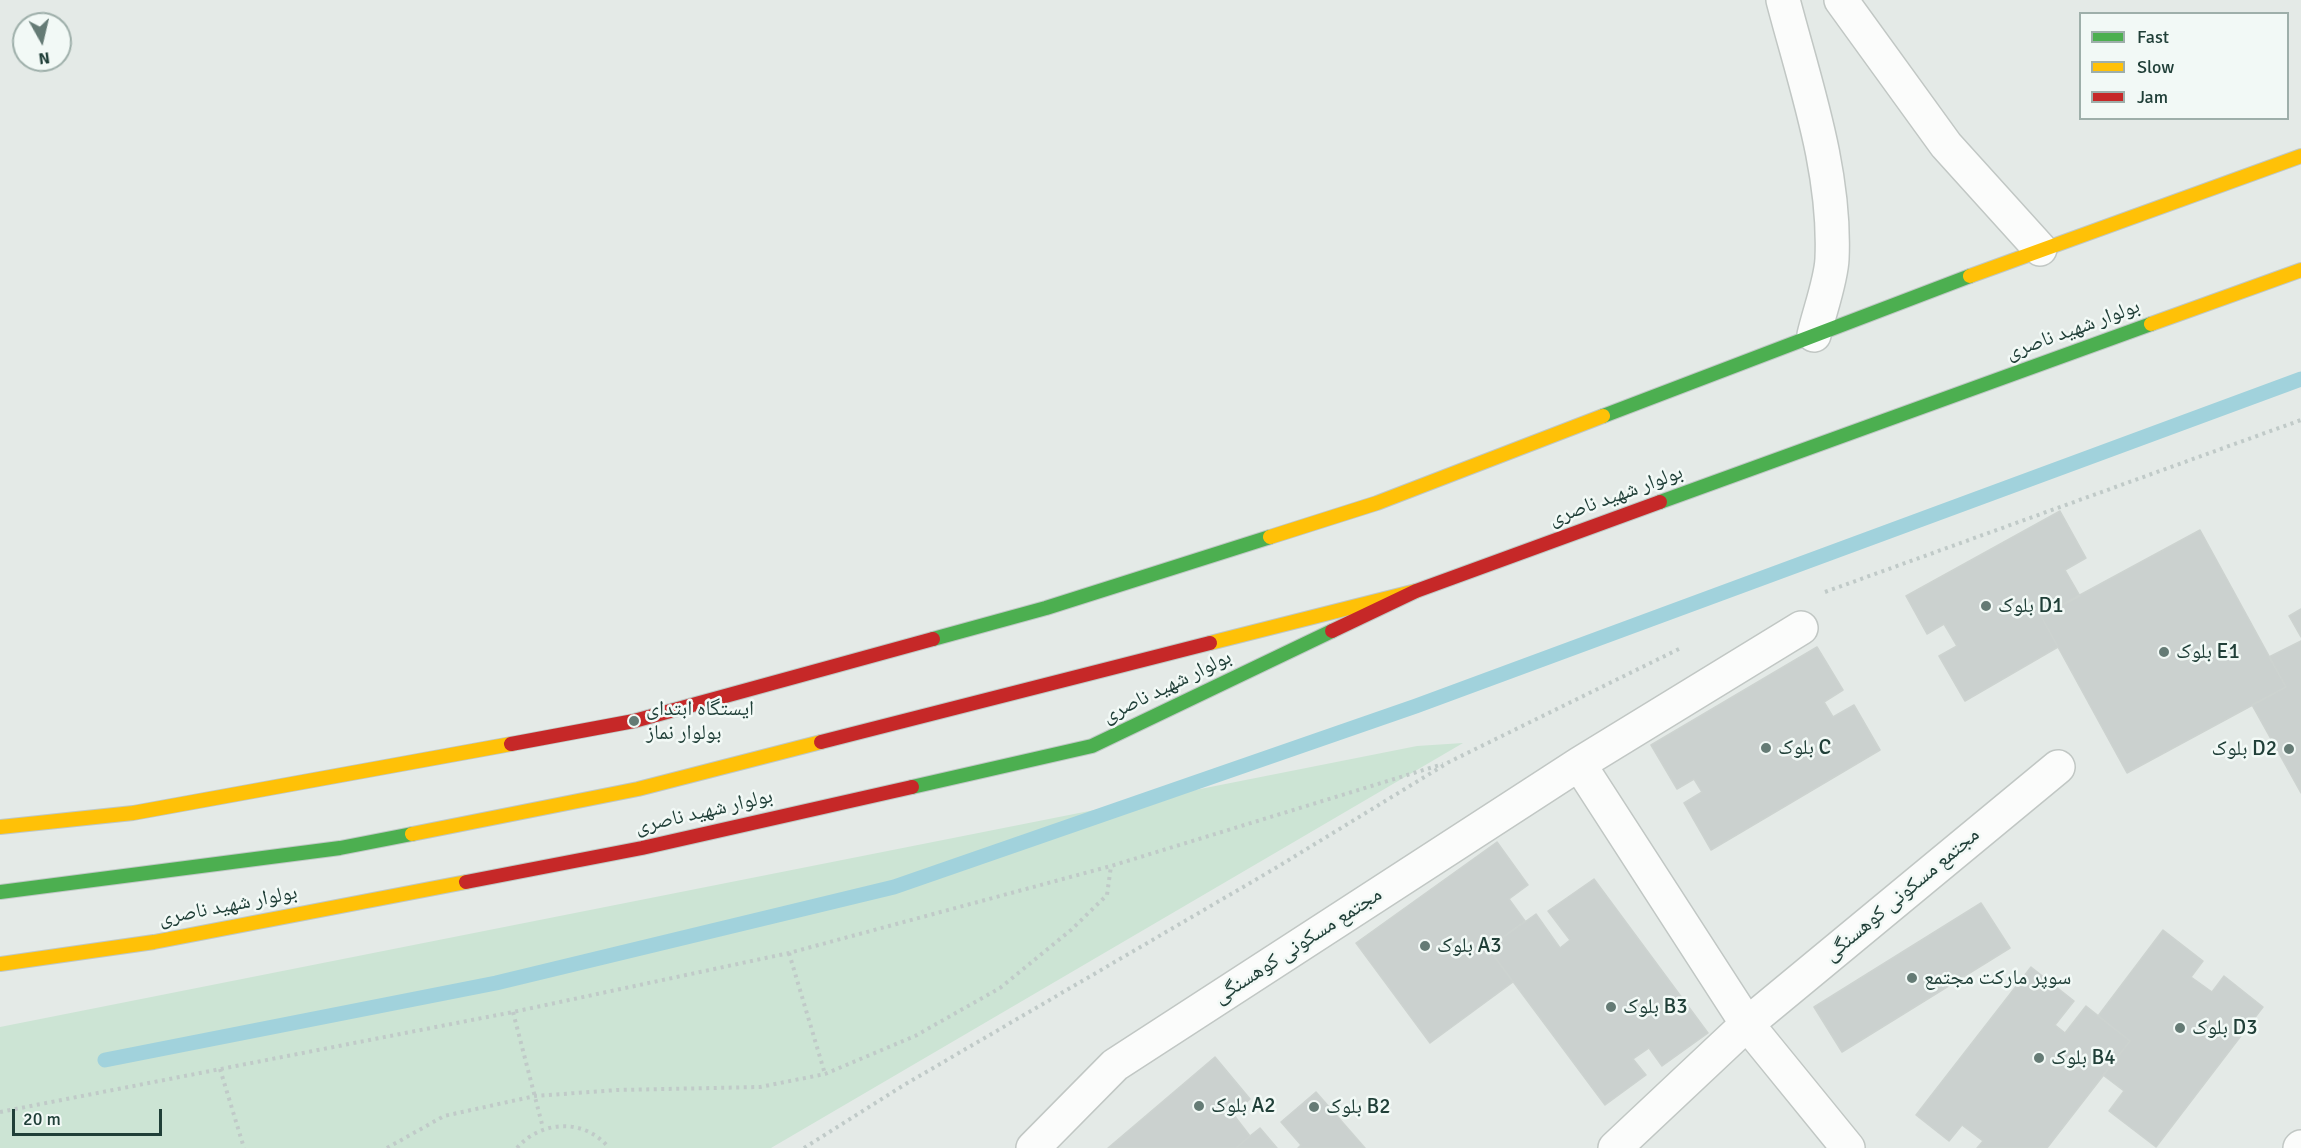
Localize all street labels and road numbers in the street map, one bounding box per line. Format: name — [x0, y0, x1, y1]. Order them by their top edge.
street label: بولوار شهید ناصری — [2003, 294, 2143, 366]
street label: بولوار شهید ناصری — [1546, 460, 1686, 532]
street label: بولوار شهید ناصری — [1098, 645, 1236, 729]
street label: بولوار شهید ناصری — [633, 784, 775, 840]
street label: مجتمع مسکونی کوهسنگی — [1819, 822, 1985, 968]
street label: بولوار شهید ناصری — [157, 880, 299, 932]
street label: مجتمع مسکونی کوهسنگی — [1209, 882, 1387, 1010]

